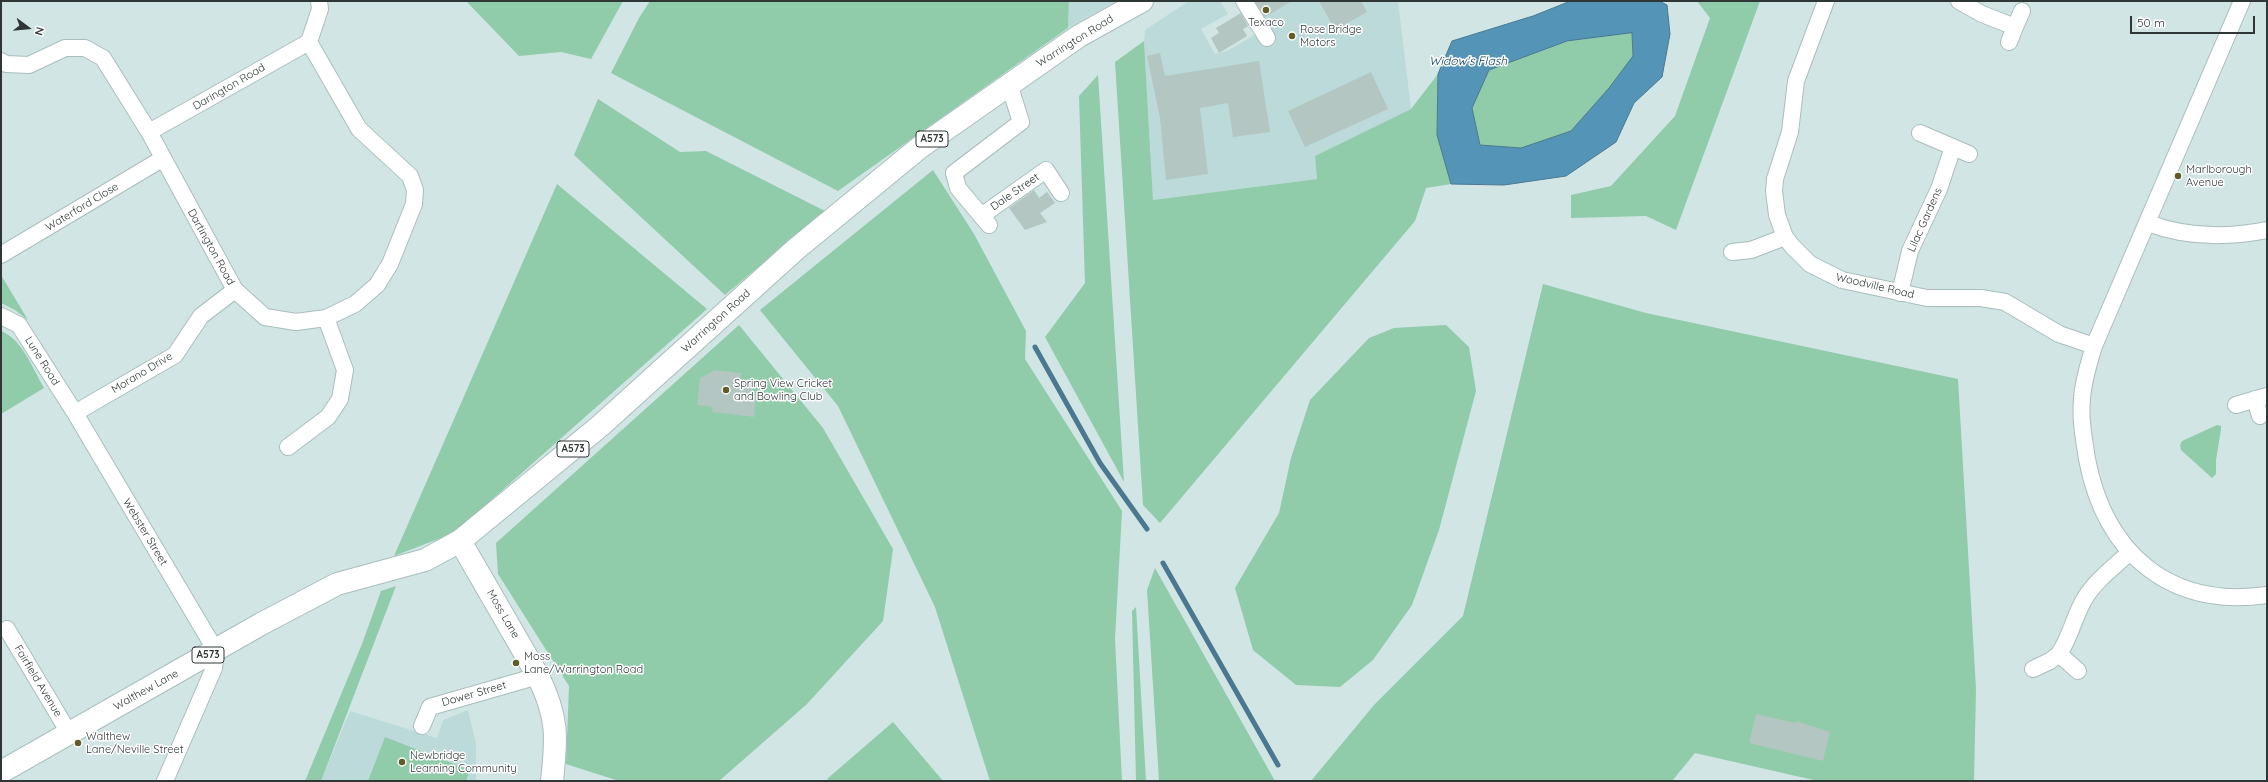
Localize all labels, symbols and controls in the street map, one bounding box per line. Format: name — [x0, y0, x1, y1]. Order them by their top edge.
marker: Texaco — [1261, 5, 1271, 15]
north arrow — [8, 8, 48, 48]
scale bar — [2132, 8, 2257, 34]
street label: Warrington Road — [1034, 12, 1116, 70]
text: 50 m — [2137, 15, 2165, 30]
place label: Texaco — [1248, 16, 1284, 30]
place label: Rose Bridge Motors — [1300, 23, 1362, 49]
text: N — [32, 25, 47, 37]
marker: Rose Bridge Motors — [1287, 31, 1297, 41]
water label: Widow's Flash — [1429, 54, 1507, 68]
street label: Darington Road — [190, 61, 268, 113]
road number: A573 — [916, 131, 948, 147]
place label: Marlborough Avenue — [2186, 163, 2252, 189]
street label: Dale Street — [988, 170, 1042, 214]
marker: Marlborough Avenue — [2173, 171, 2183, 181]
street label: Waterford Close — [43, 180, 121, 234]
street label: Lilac Gardens — [1905, 186, 1945, 254]
street label: Dartington Road — [185, 207, 237, 287]
street label: Woodville Road — [1835, 271, 1915, 301]
street label: Warrington Road — [679, 287, 753, 355]
street label: Lune Road — [22, 334, 62, 388]
street label: Morano Drive — [109, 350, 175, 396]
place label: Spring View Cricket and Bowling Club — [734, 377, 832, 403]
marker: Spring View Cricket and Bowling Club — [721, 385, 731, 395]
road number: A573 — [557, 441, 589, 457]
street label: Webster Street — [120, 496, 170, 568]
street label: Moss Lane — [484, 587, 522, 641]
street label: Fairfield Avenue — [11, 643, 65, 719]
road number: A573 — [192, 647, 224, 663]
place label: Moss Lane/Warrington Road — [524, 650, 643, 676]
marker: Moss Lane/Warrington Road — [511, 658, 521, 668]
street label: Walthew Lane — [111, 667, 181, 713]
street label: Dower Street — [440, 679, 508, 709]
place label: Walthew Lane/Neville Street — [86, 730, 183, 756]
marker: Walthew Lane/Neville Street — [73, 738, 83, 748]
place label: Newbridge Learning Community — [410, 749, 517, 775]
marker: Newbridge Learning Community — [397, 757, 407, 767]

